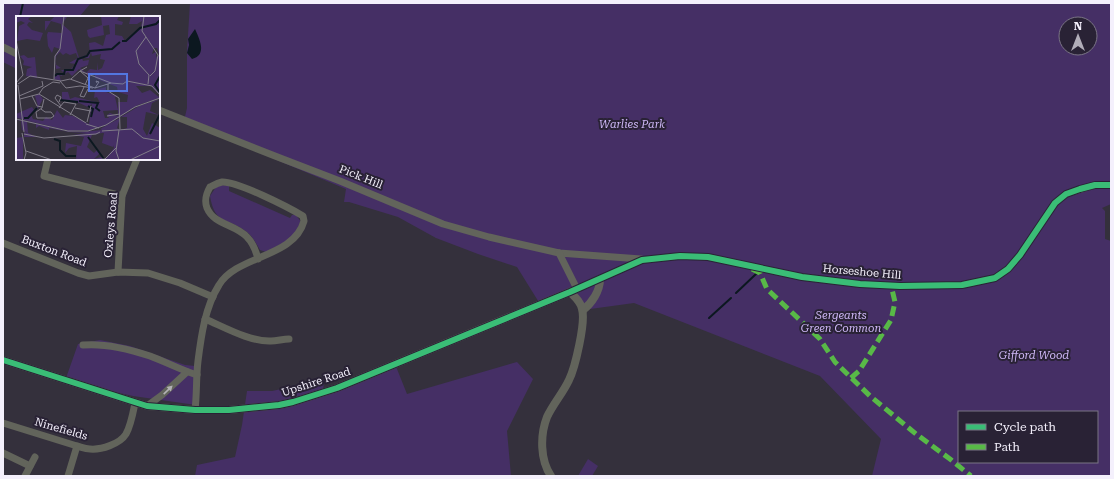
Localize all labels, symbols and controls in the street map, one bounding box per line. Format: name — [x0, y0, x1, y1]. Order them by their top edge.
inset map — [16, 16, 160, 160]
north arrow — [1058, 16, 1098, 56]
text: N — [1074, 20, 1083, 33]
park label: Warlies Park — [599, 118, 665, 131]
street label: Pick Hill — [337, 162, 385, 192]
street label: Oxleys Road — [102, 192, 120, 258]
street label: Buxton Road — [20, 233, 88, 269]
street label: Horseshoe Hill — [822, 262, 902, 282]
park label: Sergeants Green Common — [801, 309, 881, 335]
park label: Gifford Wood — [999, 349, 1069, 362]
street label: Upshire Road — [280, 365, 352, 399]
one-way arrow — [163, 385, 173, 394]
legend — [958, 411, 1098, 463]
street label: Ninefields — [33, 415, 89, 443]
text: Cycle path — [994, 420, 1056, 434]
text: Path — [994, 440, 1020, 454]

